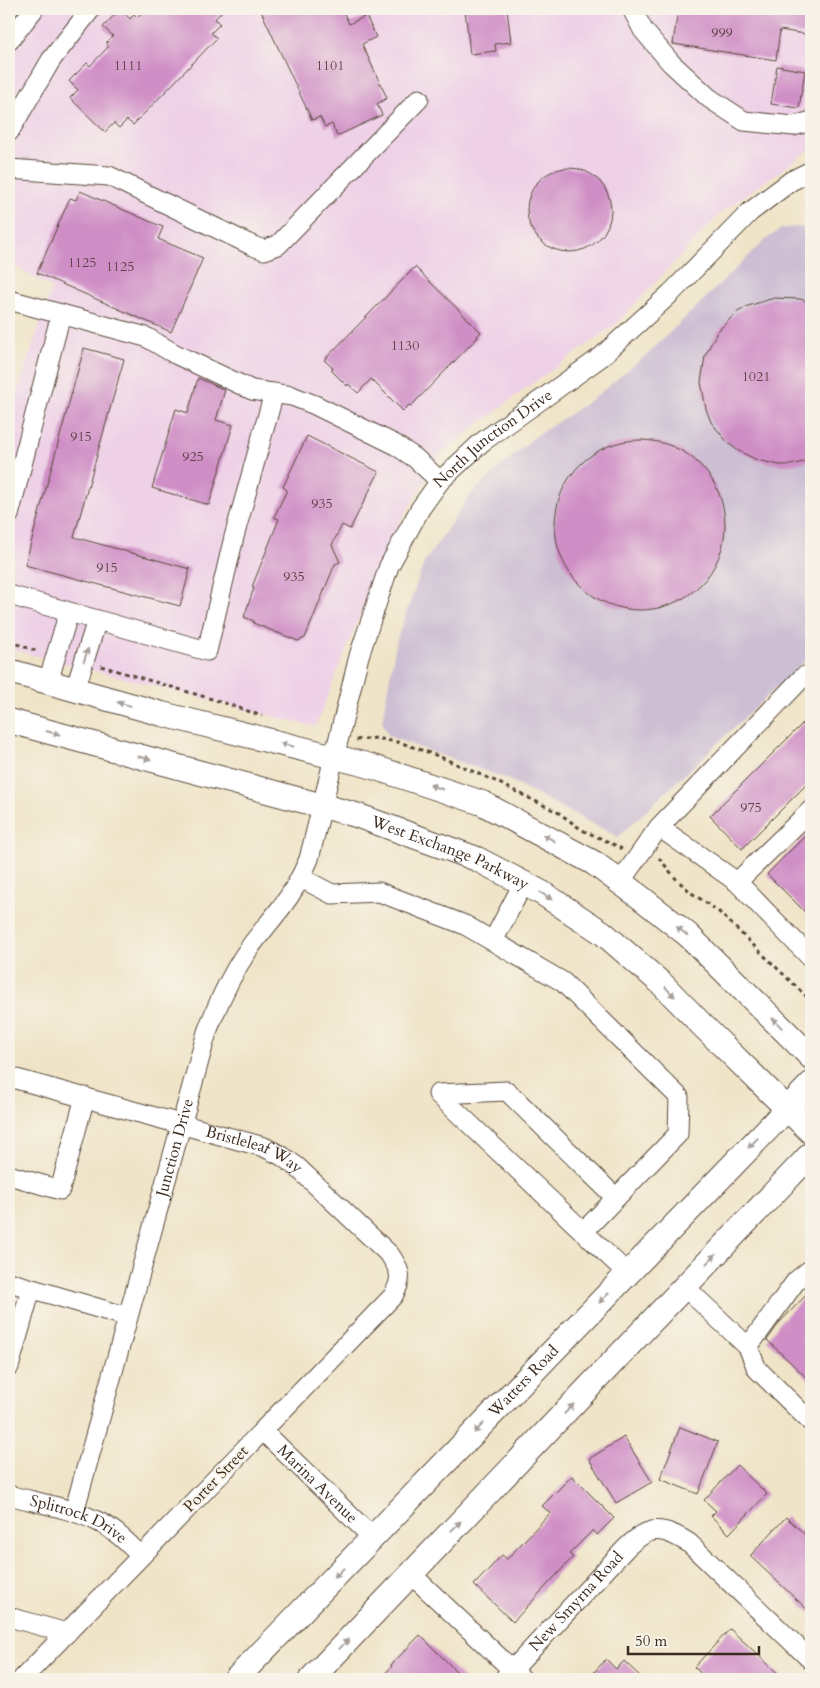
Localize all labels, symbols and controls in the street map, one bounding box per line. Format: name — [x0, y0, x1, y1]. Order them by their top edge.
house number: 999 — [711, 23, 733, 42]
house number: 1111 — [114, 56, 142, 75]
house number: 1101 — [316, 56, 344, 75]
house number: 1125 — [68, 253, 96, 272]
house number: 1125 — [106, 257, 134, 276]
house number: 1130 — [391, 336, 419, 355]
house number: 1021 — [742, 367, 770, 386]
street label: North Junction Drive — [428, 384, 557, 493]
house number: 915 — [70, 427, 92, 446]
house number: 925 — [182, 447, 204, 466]
house number: 935 — [311, 494, 333, 513]
house number: 915 — [96, 558, 118, 577]
house number: 935 — [283, 567, 305, 586]
one-way arrow — [83, 647, 90, 662]
one-way arrow — [116, 699, 131, 707]
one-way arrow — [45, 729, 60, 737]
one-way arrow — [280, 741, 295, 749]
one-way arrow — [137, 754, 152, 762]
one-way arrow — [428, 783, 443, 791]
house number: 975 — [740, 798, 762, 817]
street label: West Exchange Parkway — [367, 810, 533, 896]
one-way arrow — [541, 834, 556, 842]
one-way arrow — [539, 891, 552, 901]
one-way arrow — [676, 926, 689, 937]
one-way arrow — [664, 986, 676, 998]
one-way arrow — [771, 1017, 783, 1029]
street label: Junction Drive — [150, 1096, 199, 1201]
street label: Bristleleaf Way — [203, 1120, 308, 1179]
one-way arrow — [747, 1137, 759, 1149]
one-way arrow — [705, 1254, 717, 1266]
one-way arrow — [599, 1292, 611, 1304]
street label: Watters Road — [483, 1340, 564, 1423]
one-way arrow — [563, 1403, 575, 1415]
one-way arrow — [473, 1422, 485, 1434]
street label: Marina Avenue — [272, 1440, 363, 1528]
street label: Porter Street — [179, 1441, 253, 1517]
street label: Splitrock Drive — [28, 1490, 132, 1549]
one-way arrow — [450, 1521, 462, 1533]
street label: New Smyrna Road — [524, 1546, 629, 1656]
one-way arrow — [333, 1567, 345, 1579]
scale bar — [628, 1623, 759, 1655]
text: 50 m — [635, 1631, 667, 1651]
one-way arrow — [338, 1638, 350, 1650]

